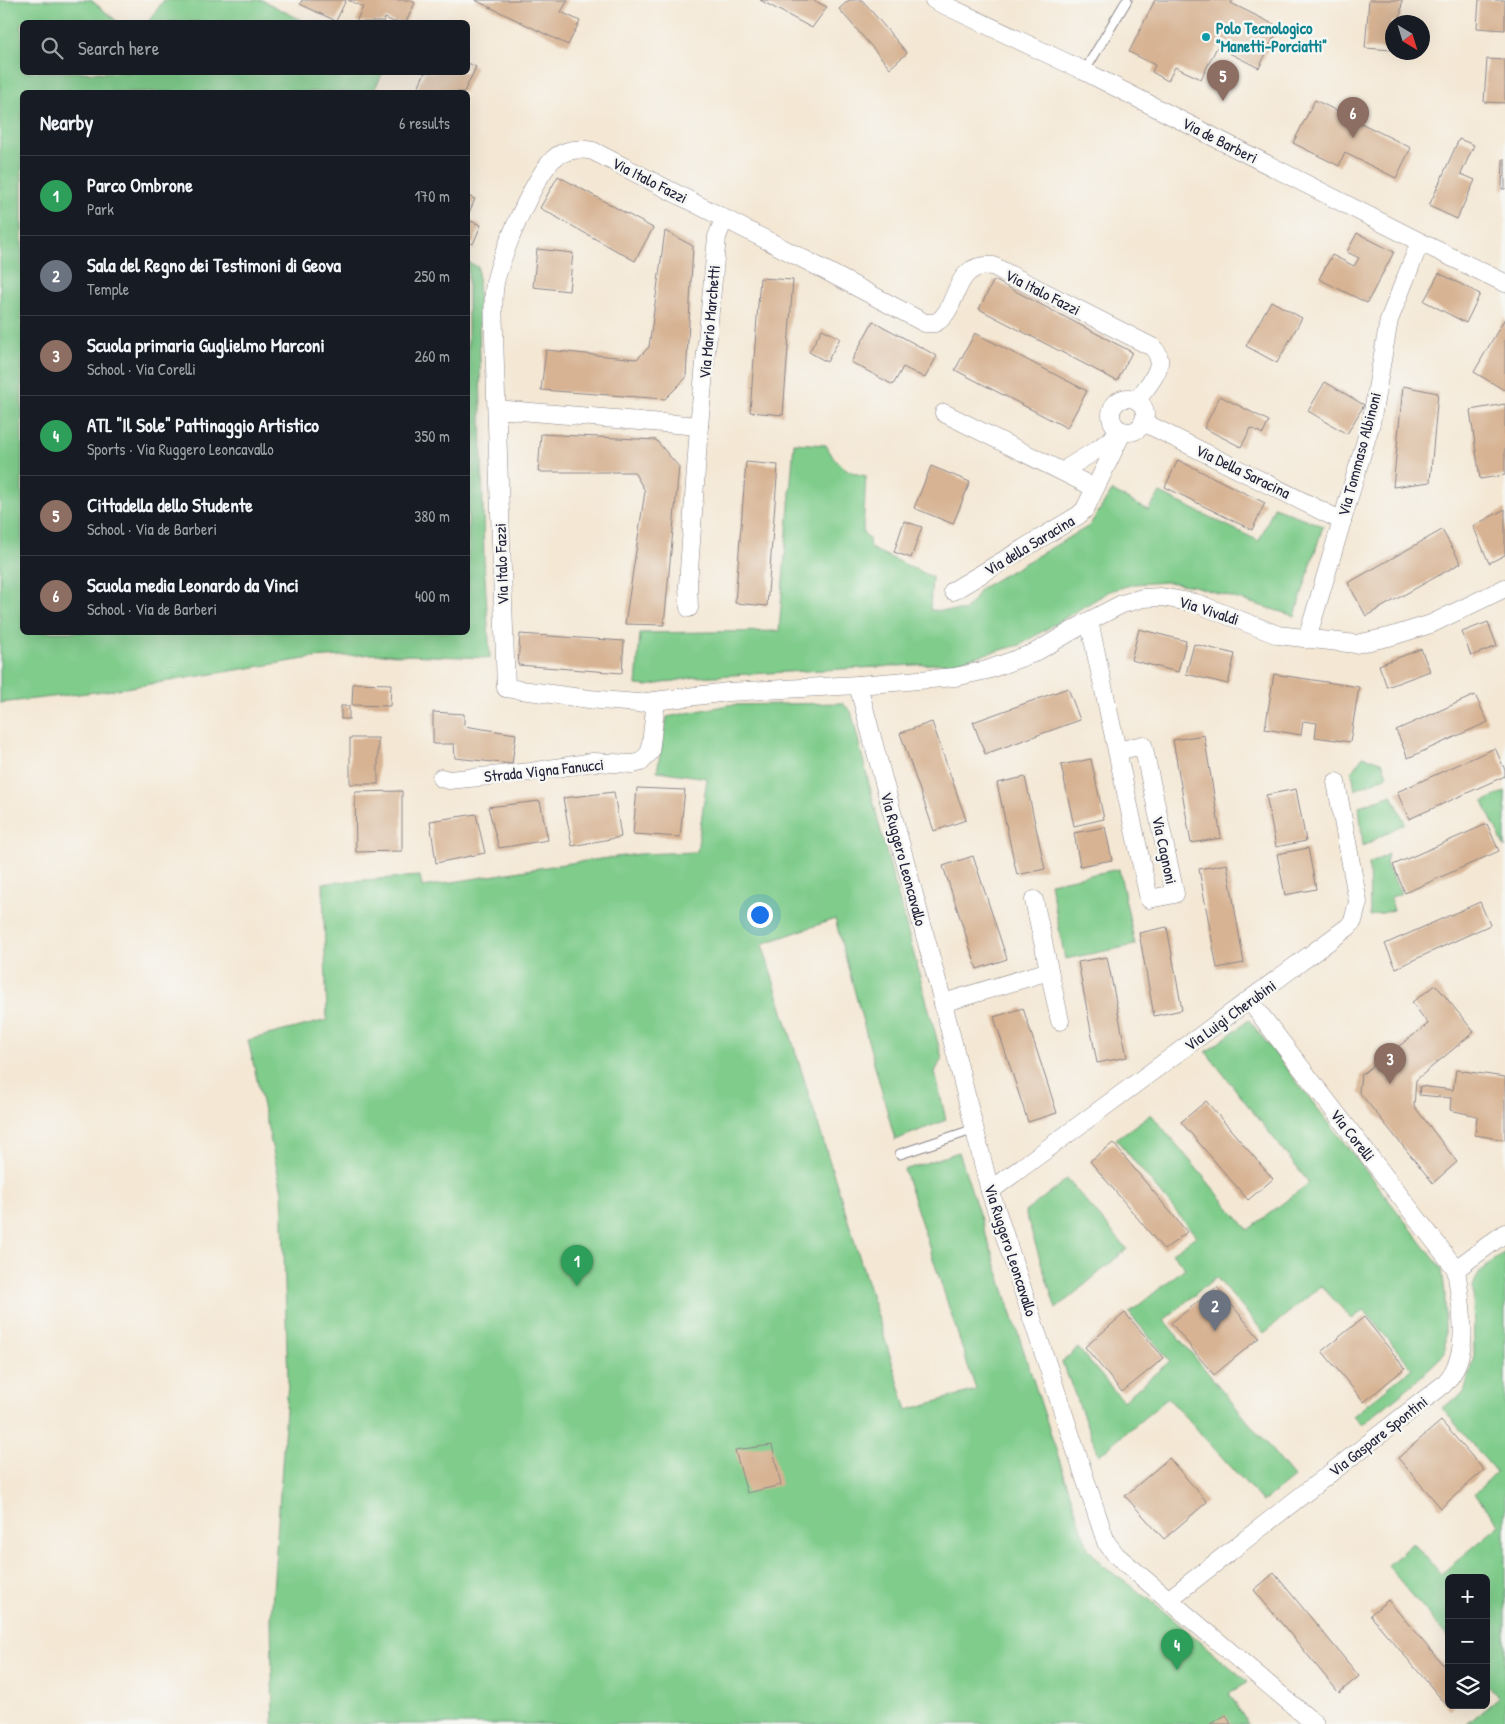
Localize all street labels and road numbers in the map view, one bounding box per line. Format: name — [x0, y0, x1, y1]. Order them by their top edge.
street label: Via de Barberi — [1178, 112, 1262, 168]
street label: Via Italo Fazzi — [608, 152, 692, 208]
street label: Via Mario Marchetti — [693, 264, 725, 380]
street label: Via Italo Fazzi — [1001, 264, 1085, 320]
street label: Via Tommaso Albinoni — [1332, 390, 1386, 518]
street label: Via Della Saracina — [1192, 439, 1294, 503]
street label: Via della Saracina — [980, 509, 1078, 581]
street label: Via Italo Fazzi — [489, 523, 513, 605]
street label: Via Vivaldi — [1176, 590, 1242, 630]
street label: Strada Vigna Fanucci — [483, 753, 605, 787]
street label: Via Ruggero Leoncavallo — [876, 790, 933, 929]
street label: Via Cagnoni — [1147, 814, 1183, 886]
street label: Via Luigi Cherubini — [1180, 974, 1280, 1056]
street label: Via Corelli — [1326, 1104, 1380, 1166]
street label: Via Ruggero Leoncavallo — [979, 1181, 1043, 1319]
street label: Via Gaspare Spontini — [1324, 1390, 1432, 1482]

